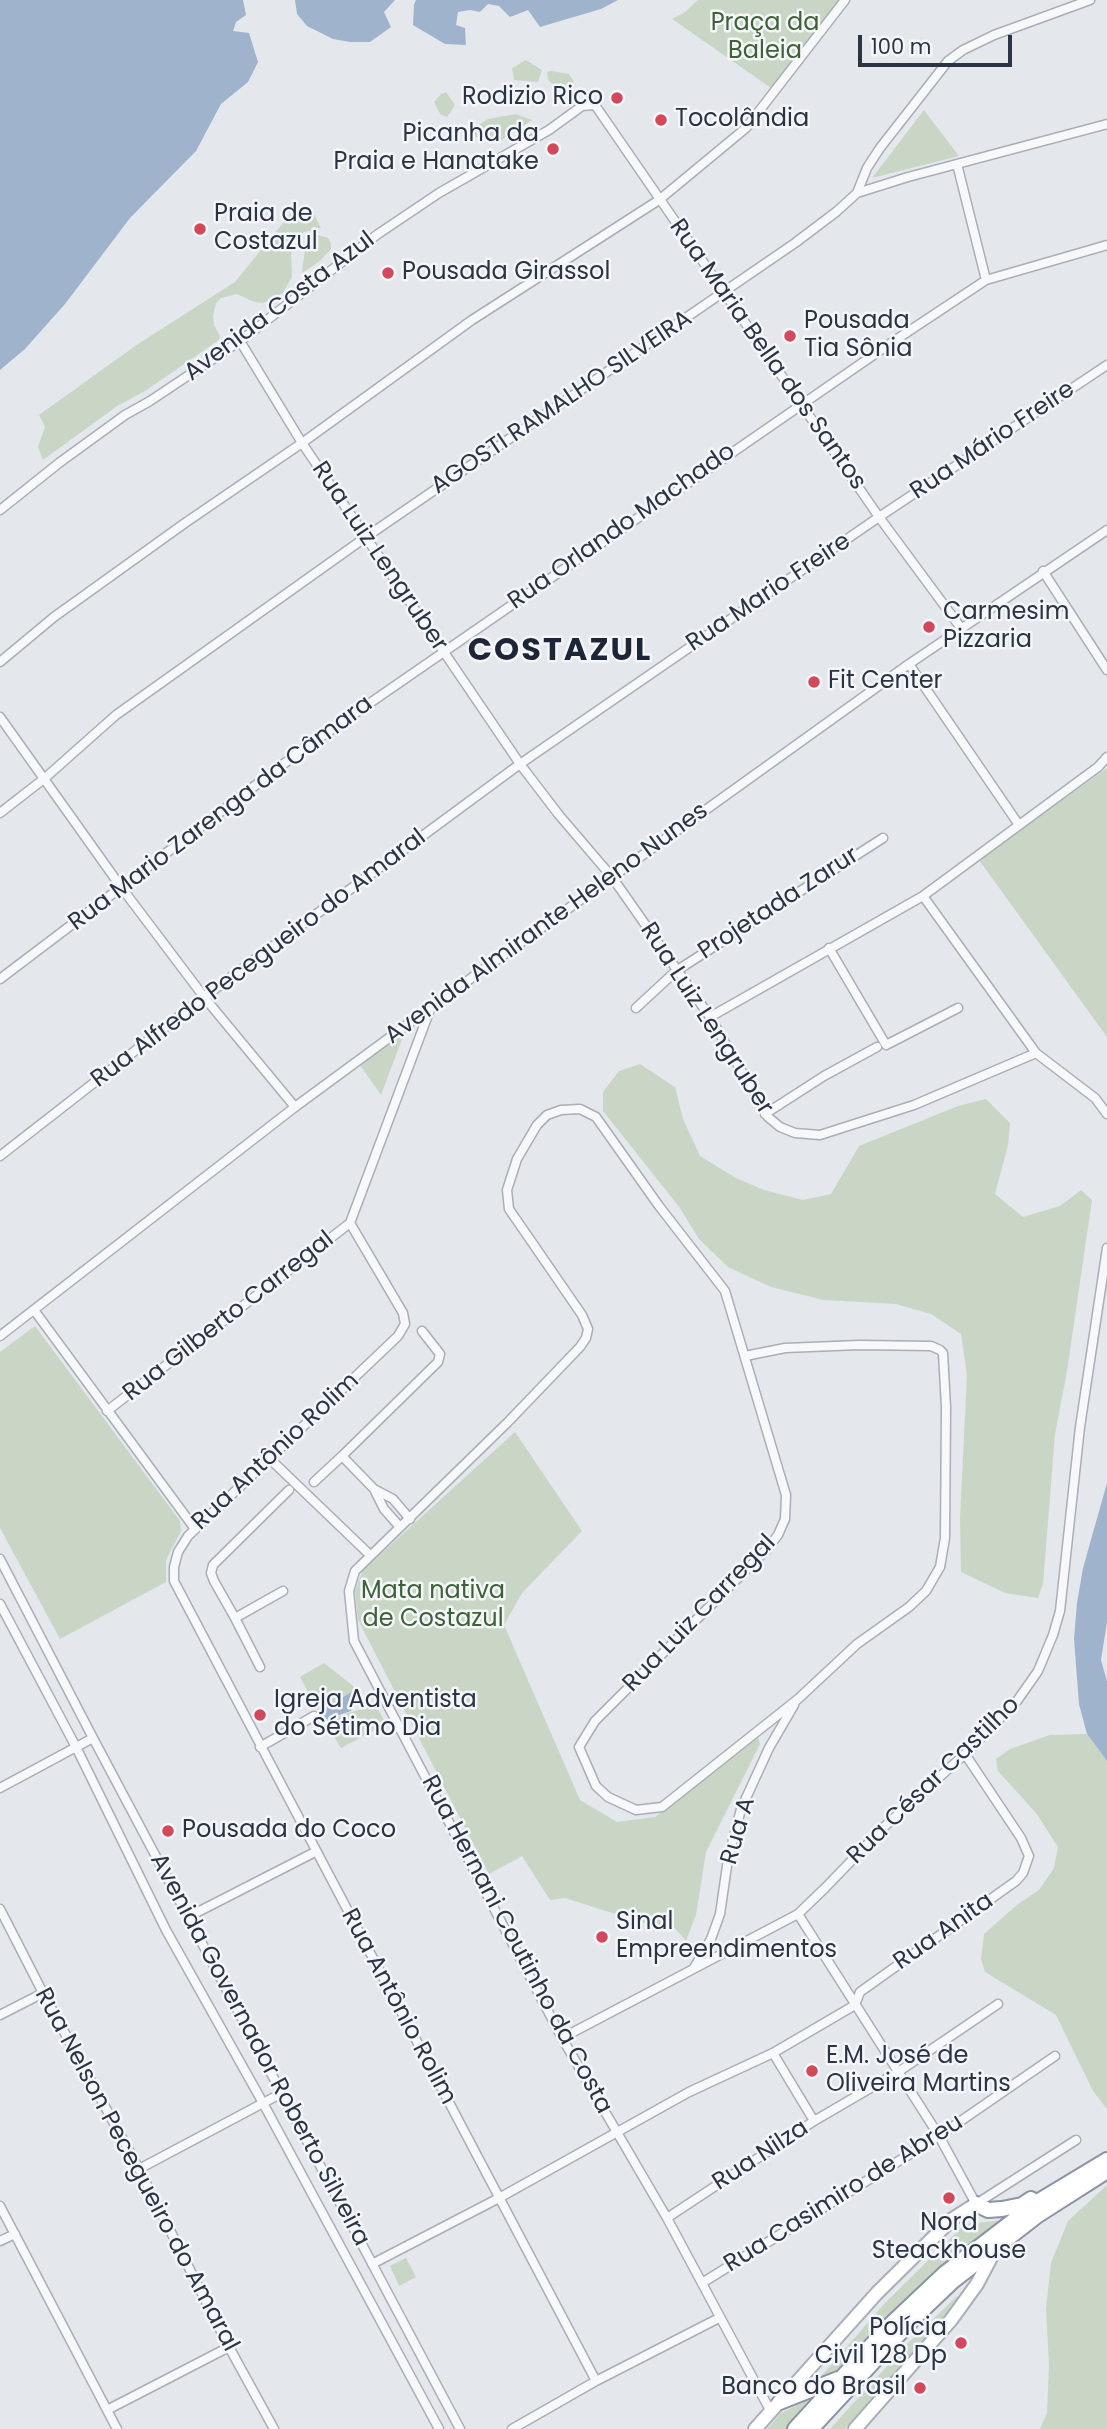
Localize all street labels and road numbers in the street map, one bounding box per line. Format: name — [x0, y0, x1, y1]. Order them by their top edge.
street label: Rua Maria Bella dos Santos — [662, 214, 872, 496]
street label: Avenida Costa Azul — [179, 226, 381, 388]
street label: AGOSTI RAMALHO SILVEIRA — [426, 305, 698, 501]
street label: Rua Mário Freire — [905, 375, 1081, 507]
street label: Rua Orlando Machado — [503, 438, 741, 616]
street label: Rua Luiz Lengruber — [305, 457, 453, 657]
street label: Rua Mario Freire — [681, 527, 857, 659]
street label: Rua Mario Zarenga da Câmara — [63, 690, 379, 938]
street label: Avenida Almirante Heleno Nunes — [380, 797, 714, 1051]
street label: Rua Alfredo Pecegueiro do Amaral — [86, 824, 432, 1094]
street label: Projetada Zarur — [693, 841, 865, 967]
street label: Rua Luiz Lengruber — [633, 918, 779, 1120]
street label: Rua Gilberto Carregal — [118, 1226, 340, 1408]
street label: Rua Antônio Rolim — [187, 1367, 365, 1537]
street label: Rua Luiz Carregal — [618, 1529, 782, 1699]
street label: Rua César Castilho — [842, 1691, 1026, 1871]
street label: Rua Hernani Coutinho da Costa — [414, 1771, 618, 2119]
street label: Rua A — [716, 1794, 762, 1868]
street label: Avenida Governador Roberto Silveira — [143, 1849, 375, 2251]
street label: Rua Anita — [889, 1887, 999, 1977]
street label: Rua Antônio Rolim — [334, 1904, 462, 2110]
street label: Rua Nelson Pecegueiro do Amaral — [28, 1983, 244, 2357]
street label: Rua Casimiro de Abreu — [719, 2109, 969, 2279]
street label: Rua Nilza — [708, 2114, 814, 2198]

